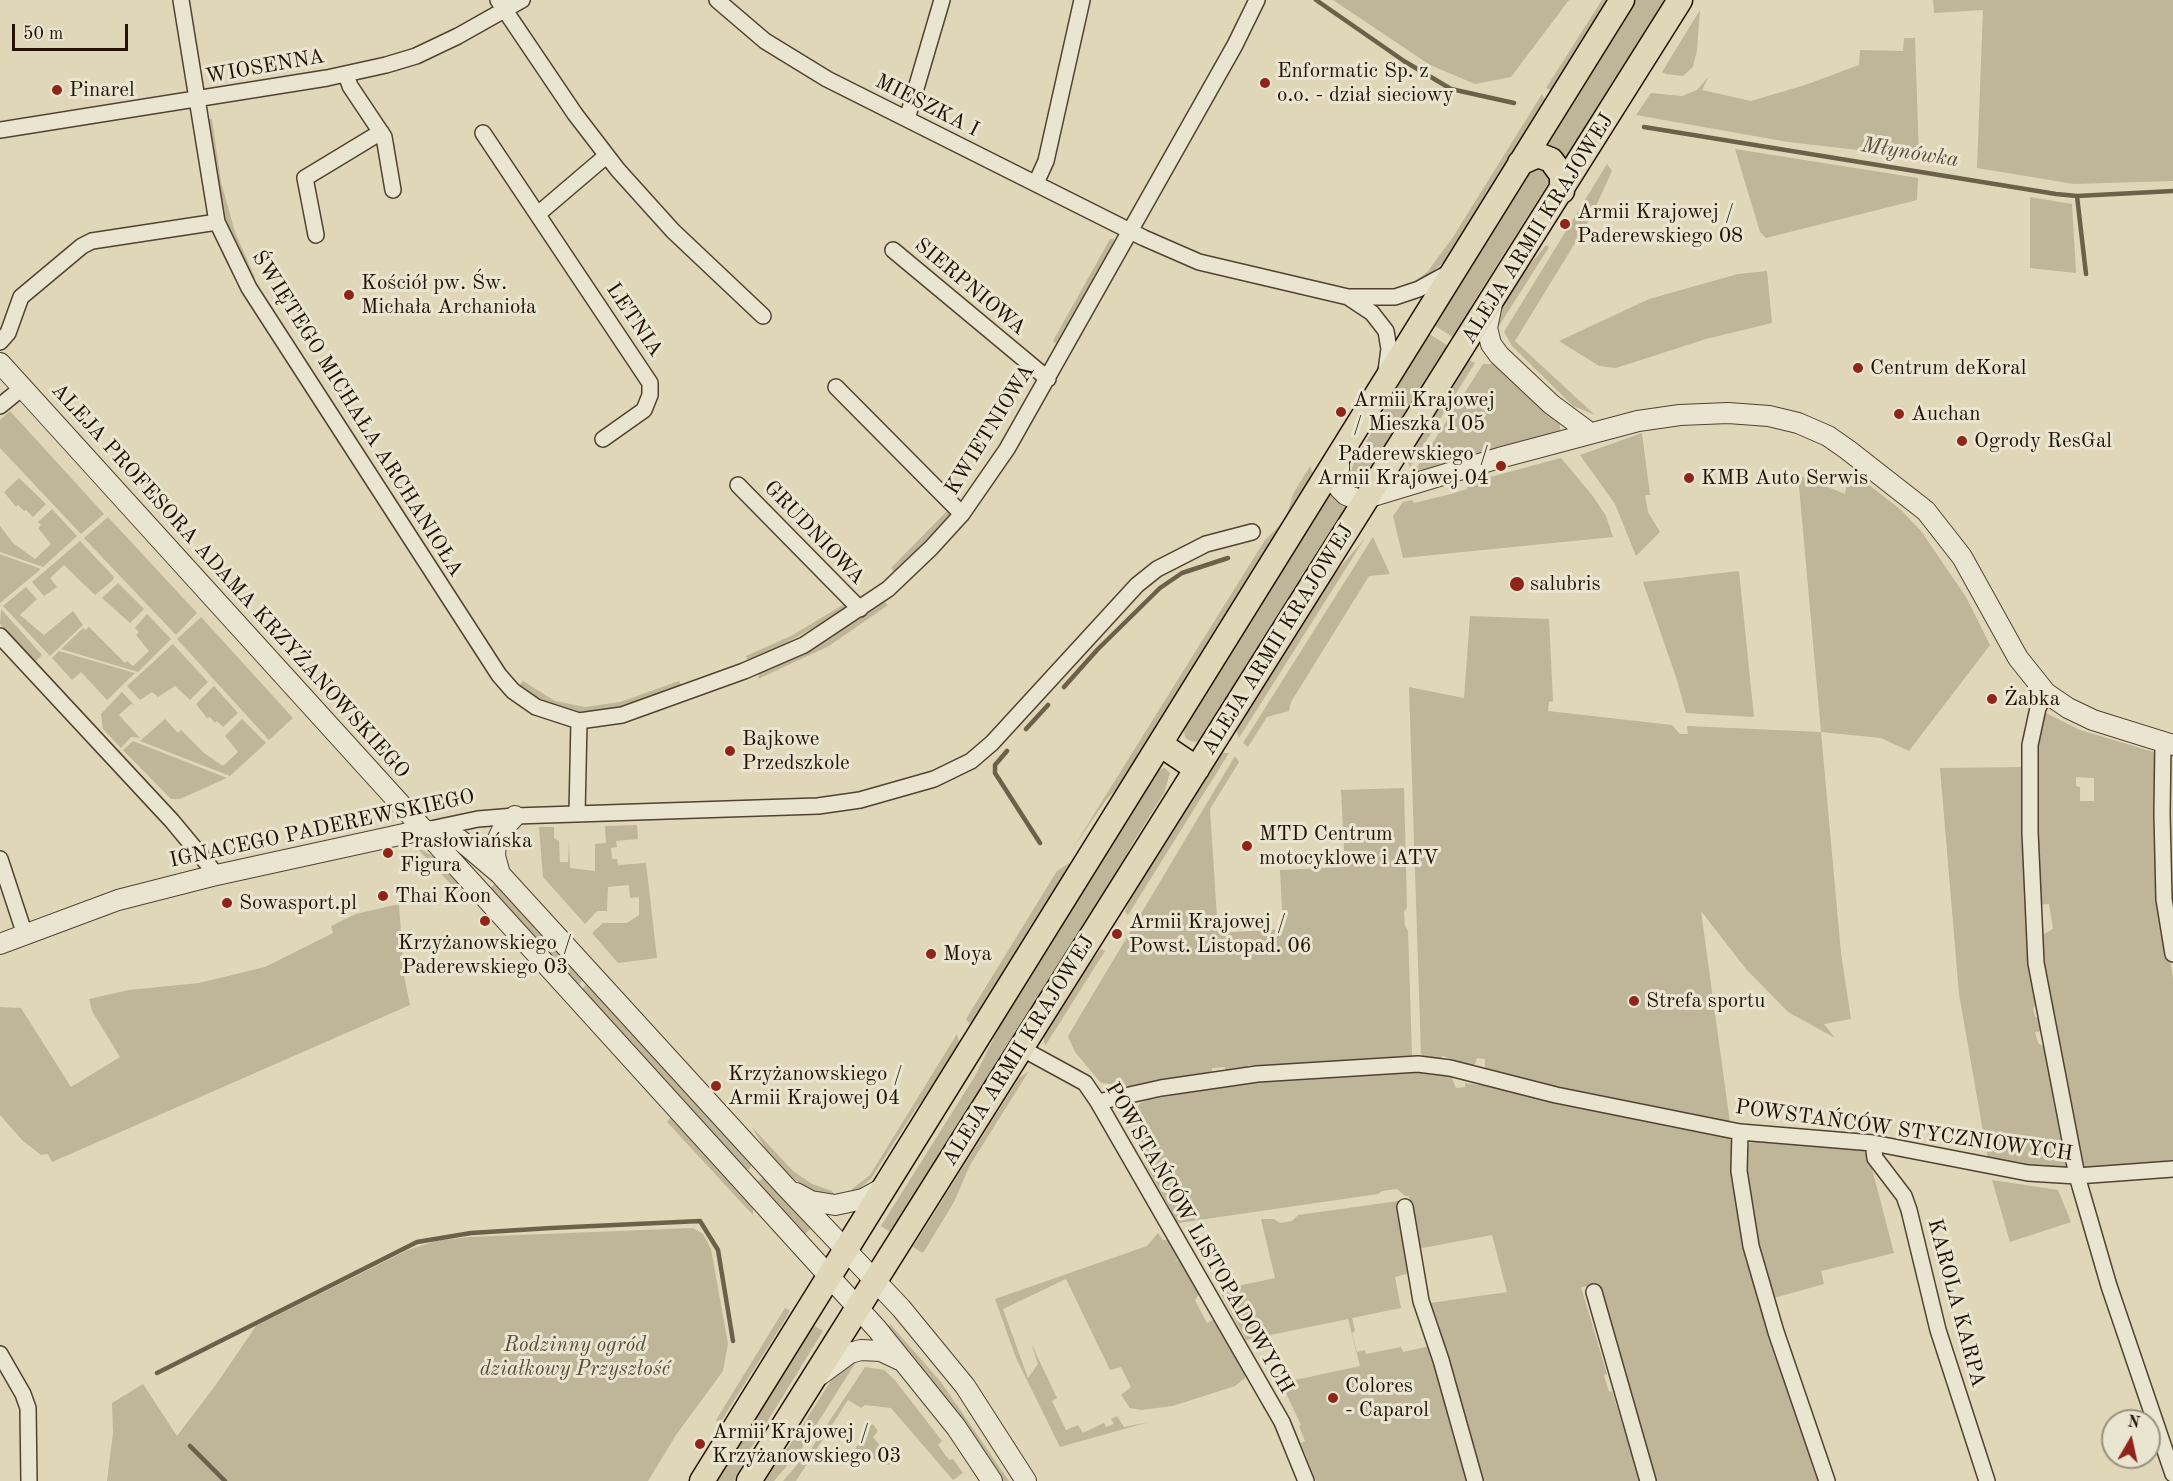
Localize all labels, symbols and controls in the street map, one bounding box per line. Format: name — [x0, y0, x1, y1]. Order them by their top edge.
scale bar — [15, 12, 130, 50]
text: 50 m — [23, 25, 63, 43]
street label: WIOSENNA — [203, 44, 327, 90]
place label: Enformatic Sp. z o.o. - dział sieciowy — [1277, 58, 1454, 108]
street label: MIESZKA I — [871, 69, 983, 143]
marker: Enformatic Sp. z o.o. - dział sieciowy — [1258, 76, 1272, 90]
place label: Pinarel — [69, 77, 135, 103]
marker: Pinarel — [50, 83, 64, 97]
street label: ALEJA ARMII KRAJOWEJ — [1457, 109, 1619, 349]
water label: Młynówka — [1859, 132, 1961, 174]
place label: Armii Krajowej / Paderewskiego 08 — [1577, 199, 1743, 249]
marker: Armii Krajowej / Paderewskiego 08 — [1558, 217, 1572, 231]
street label: SIERPNIOWA — [909, 233, 1031, 341]
street label: ŚWIĘTEGO MICHAŁA ARCHANIOŁA — [246, 246, 468, 582]
place label: Kościół pw. Św. Michała Archanioła — [361, 270, 536, 320]
street label: LETNIA — [600, 278, 668, 362]
marker: Kościół pw. Św. Michała Archanioła — [342, 288, 356, 302]
place label: Centrum deKoral — [1870, 355, 2026, 381]
street label: KWIETNIOWA — [940, 360, 1040, 500]
marker: Centrum deKoral — [1851, 361, 1865, 375]
street label: ALEJA PROFESORA ADAMA KRZYŻANOWSKIEGO — [46, 378, 414, 784]
place label: Armii Krajowej / Mieszka I 05 — [1353, 387, 1495, 437]
place label: Auchan — [1911, 401, 1981, 427]
marker: Armii Krajowej / Mieszka I 05 — [1334, 405, 1348, 419]
marker: Auchan — [1892, 407, 1906, 421]
place label: Ogrody ResGal — [1974, 428, 2112, 454]
marker: Ogrody ResGal — [1955, 434, 1969, 448]
place label: Paderewskiego / Armii Krajowej 04 — [1317, 441, 1489, 491]
marker: Paderewskiego / Armii Krajowej 04 — [1494, 459, 1508, 473]
place label: KMB Auto Serwis — [1701, 465, 1868, 491]
marker: KMB Auto Serwis — [1682, 471, 1696, 485]
street label: GRUDNIOWA — [758, 476, 870, 590]
street label: ALEJA ARMII KRAJOWEJ — [1197, 520, 1359, 760]
place label: salubris — [1530, 571, 1601, 597]
marker: salubris — [1508, 575, 1526, 593]
place label: Żabka — [2004, 686, 2060, 712]
marker: Żabka — [1985, 692, 1999, 706]
place label: Bajkowe Przedszkole — [742, 726, 850, 776]
marker: Bajkowe Przedszkole — [723, 744, 737, 758]
street label: IGNACEGO PADEREWSKIEGO — [167, 784, 477, 874]
place label: MTD Centrum motocyklowe i ATV — [1259, 821, 1439, 871]
place label: Prasłowiańska Figura — [400, 828, 532, 878]
marker: MTD Centrum motocyklowe i ATV — [1240, 839, 1254, 853]
marker: Prasłowiańska Figura — [381, 846, 395, 860]
place label: Thai Koon — [395, 883, 491, 909]
marker: Thai Koon — [376, 889, 390, 903]
place label: Sowasport.pl — [239, 890, 357, 916]
marker: Sowasport.pl — [220, 896, 234, 910]
place label: Armii Krajowej / Powst. Listopad. 06 — [1129, 909, 1312, 959]
marker: Krzyżanowskiego / Paderewskiego 03 — [478, 914, 492, 928]
marker: Armii Krajowej / Powst. Listopad. 06 — [1110, 927, 1124, 941]
place label: Krzyżanowskiego / Paderewskiego 03 — [398, 930, 572, 980]
street label: ALEJA ARMII KRAJOWEJ — [938, 931, 1100, 1171]
place label: Moya — [943, 941, 992, 967]
marker: Moya — [924, 947, 938, 961]
place label: Strefa sportu — [1646, 988, 1765, 1014]
marker: Strefa sportu — [1627, 994, 1641, 1008]
place label: Krzyżanowskiego / Armii Krajowej 04 — [728, 1061, 903, 1111]
street label: POWSTAŃCÓW LISTOPADOWYCH — [1099, 1078, 1299, 1398]
marker: Krzyżanowskiego / Armii Krajowej 04 — [709, 1079, 723, 1093]
street label: POWSTAŃCÓW STYCZNIOWYCH — [1734, 1095, 2074, 1167]
street label: KAROLA KARPA — [1921, 1216, 1991, 1390]
park label: Rodzinny ogród działkowy Przyszłość — [480, 1332, 670, 1382]
place label: Colores - Caparol — [1345, 1373, 1429, 1423]
marker: Colores - Caparol — [1326, 1391, 1340, 1405]
north arrow — [2101, 1409, 2161, 1469]
text: N — [2126, 1414, 2141, 1432]
place label: Armii Krajowej / Krzyżanowskiego 03 — [712, 1419, 902, 1469]
marker: Armii Krajowej / Krzyżanowskiego 03 — [693, 1437, 707, 1451]

